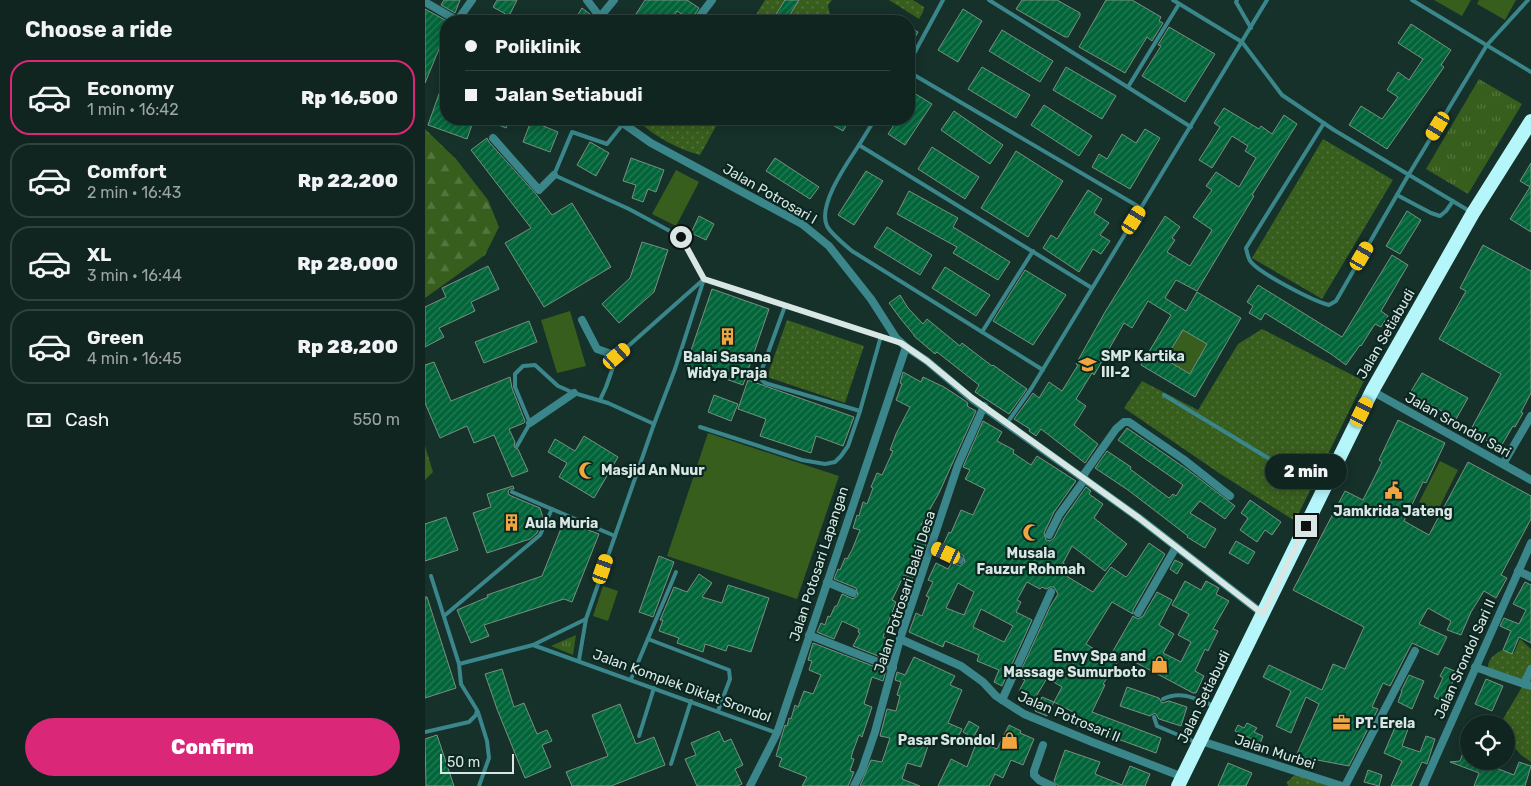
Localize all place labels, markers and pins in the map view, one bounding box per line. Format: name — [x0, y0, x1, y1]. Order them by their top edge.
building icon: Balai Sasana Widya Praja — [717, 327, 737, 347]
place label: SMP Kartika III-2 — [1101, 348, 1185, 381]
place label: Balai Sasana Widya Praja — [683, 349, 771, 382]
school or university icon: SMP Kartika III-2 — [1077, 354, 1097, 374]
mosque icon: Masjid An Nuur — [577, 460, 597, 480]
place label: Masjid An Nuur — [601, 462, 705, 479]
public building icon: Jamkrida Jateng — [1383, 481, 1403, 501]
place label: Jamkrida Jateng — [1333, 503, 1453, 520]
building icon: Aula Muria — [501, 513, 521, 533]
place label: Aula Muria — [525, 515, 598, 532]
mosque icon: Musala Fauzur Rohmah — [1021, 523, 1041, 543]
place label: Musala Fauzur Rohmah — [977, 545, 1085, 578]
place label: Envy Spa and Massage Sumurboto — [1003, 648, 1146, 681]
shop icon: Envy Spa and Massage Sumurboto — [1150, 654, 1170, 674]
office icon: PT. Erela — [1331, 713, 1351, 733]
place label: PT. Erela — [1355, 715, 1415, 732]
shop icon: Pasar Srondol — [999, 730, 1019, 750]
place label: Pasar Srondol — [898, 732, 995, 749]

